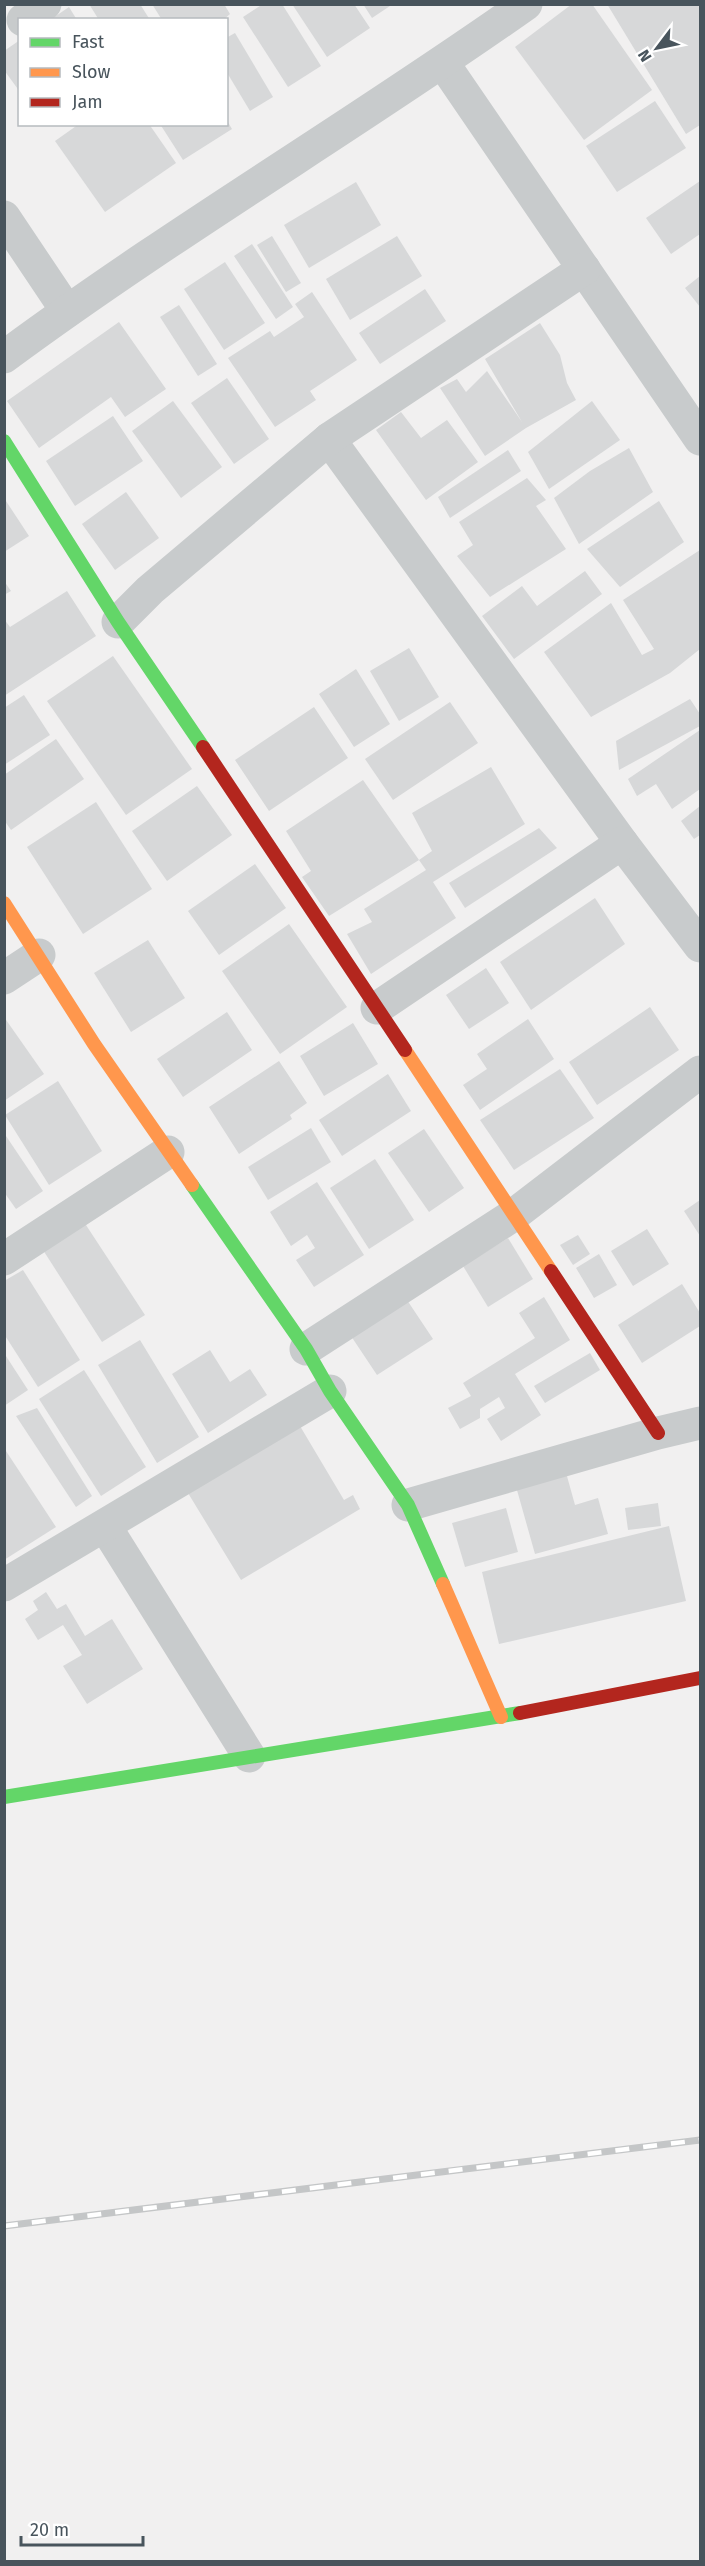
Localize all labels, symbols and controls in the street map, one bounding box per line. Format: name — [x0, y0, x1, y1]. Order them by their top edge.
legend — [18, 18, 228, 126]
north arrow — [627, 18, 687, 78]
text: Fast — [72, 31, 105, 53]
text: N — [634, 46, 656, 65]
text: Slow — [72, 61, 111, 83]
text: Jam — [72, 91, 103, 113]
scale bar — [21, 2509, 142, 2547]
text: 20 m — [30, 2519, 69, 2541]

